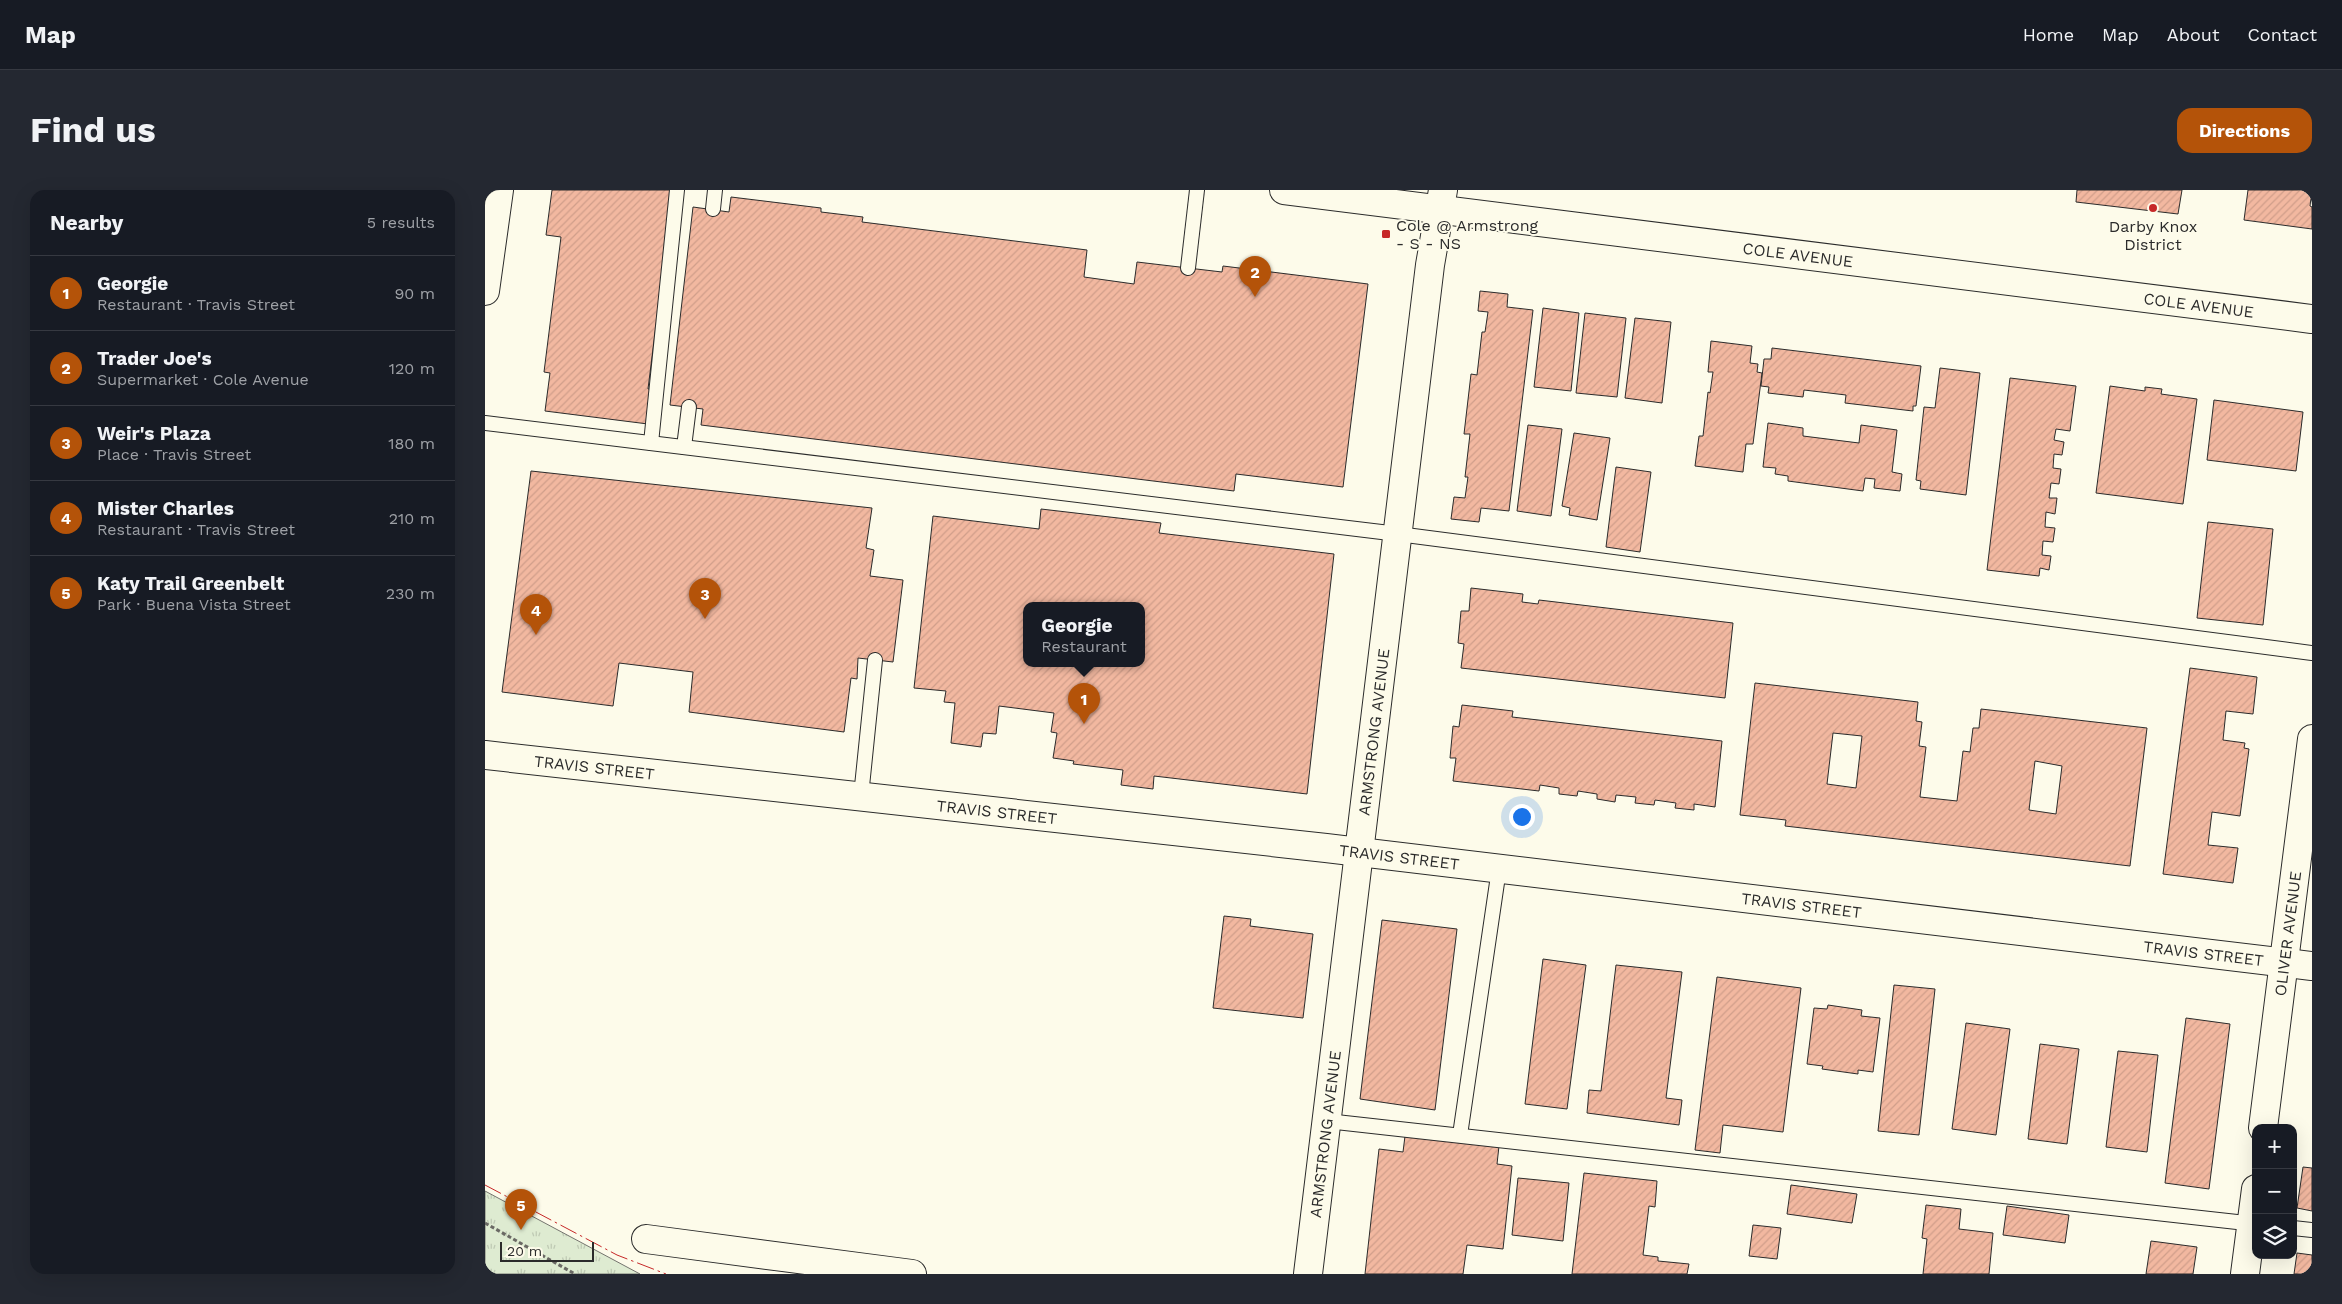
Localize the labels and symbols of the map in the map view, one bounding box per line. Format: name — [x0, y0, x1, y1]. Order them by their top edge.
marker: Darby Knox District — [2147, 202, 2159, 214]
place label: Cole @ Armstrong - S - NS — [1396, 216, 1539, 253]
place label: Darby Knox District — [2109, 217, 2197, 254]
marker: Cole @ Armstrong - S - NS — [1380, 228, 1392, 240]
street label: COLE AVENUE — [1742, 239, 1854, 271]
pin: 2 — [1239, 256, 1271, 297]
street label: COLE AVENUE — [2142, 289, 2255, 322]
pin: 3 — [689, 578, 721, 619]
pin: 4 — [520, 594, 552, 635]
street label: ARMSTRONG AVENUE — [1354, 647, 1394, 817]
pin: 1 — [1068, 683, 1100, 724]
street label: TRAVIS STREET — [533, 751, 656, 784]
street label: TRAVIS STREET — [936, 796, 1058, 828]
your location — [1509, 804, 1535, 830]
street label: TRAVIS STREET — [1338, 841, 1461, 874]
street label: OLIVER AVENUE — [2271, 870, 2305, 997]
street label: TRAVIS STREET — [1740, 889, 1863, 922]
street label: TRAVIS STREET — [2142, 937, 2265, 970]
street label: ARMSTRONG AVENUE — [1306, 1049, 1345, 1219]
pin: 5 — [505, 1189, 537, 1230]
scale bar — [500, 1239, 594, 1262]

